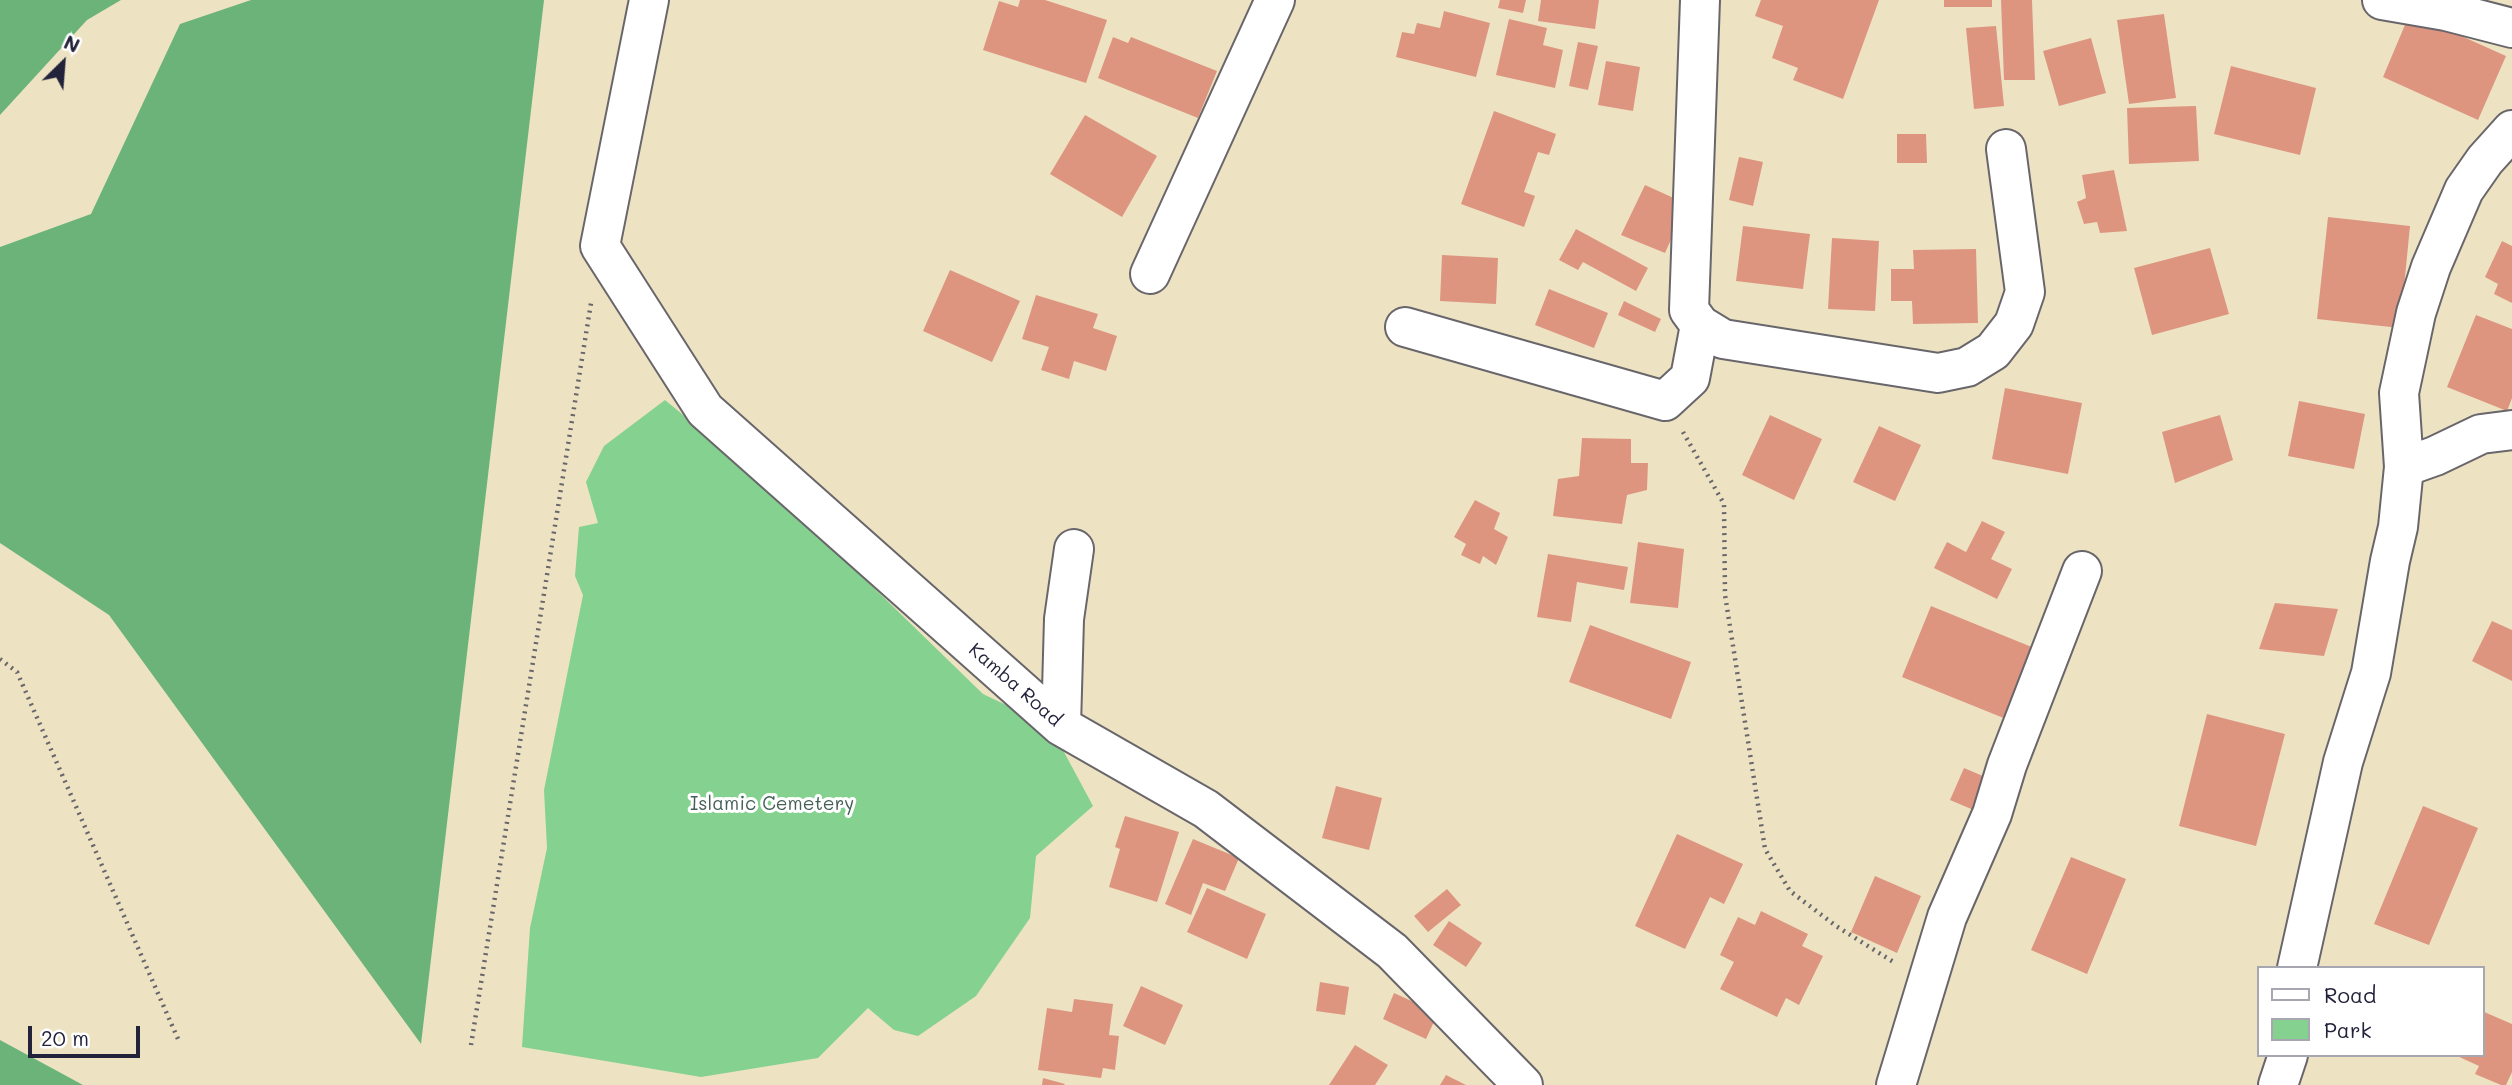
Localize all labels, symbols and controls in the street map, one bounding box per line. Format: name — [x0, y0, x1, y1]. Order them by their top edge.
north arrow — [28, 28, 98, 98]
text: N — [60, 29, 84, 58]
street label: Kamba Road — [964, 638, 1066, 732]
park label: Islamic Cemetery — [690, 793, 854, 815]
legend — [2256, 966, 2484, 1057]
text: Road — [2324, 981, 2376, 1008]
scale bar — [32, 1012, 144, 1056]
text: Park — [2324, 1016, 2372, 1043]
text: 20 m — [41, 1024, 89, 1051]

